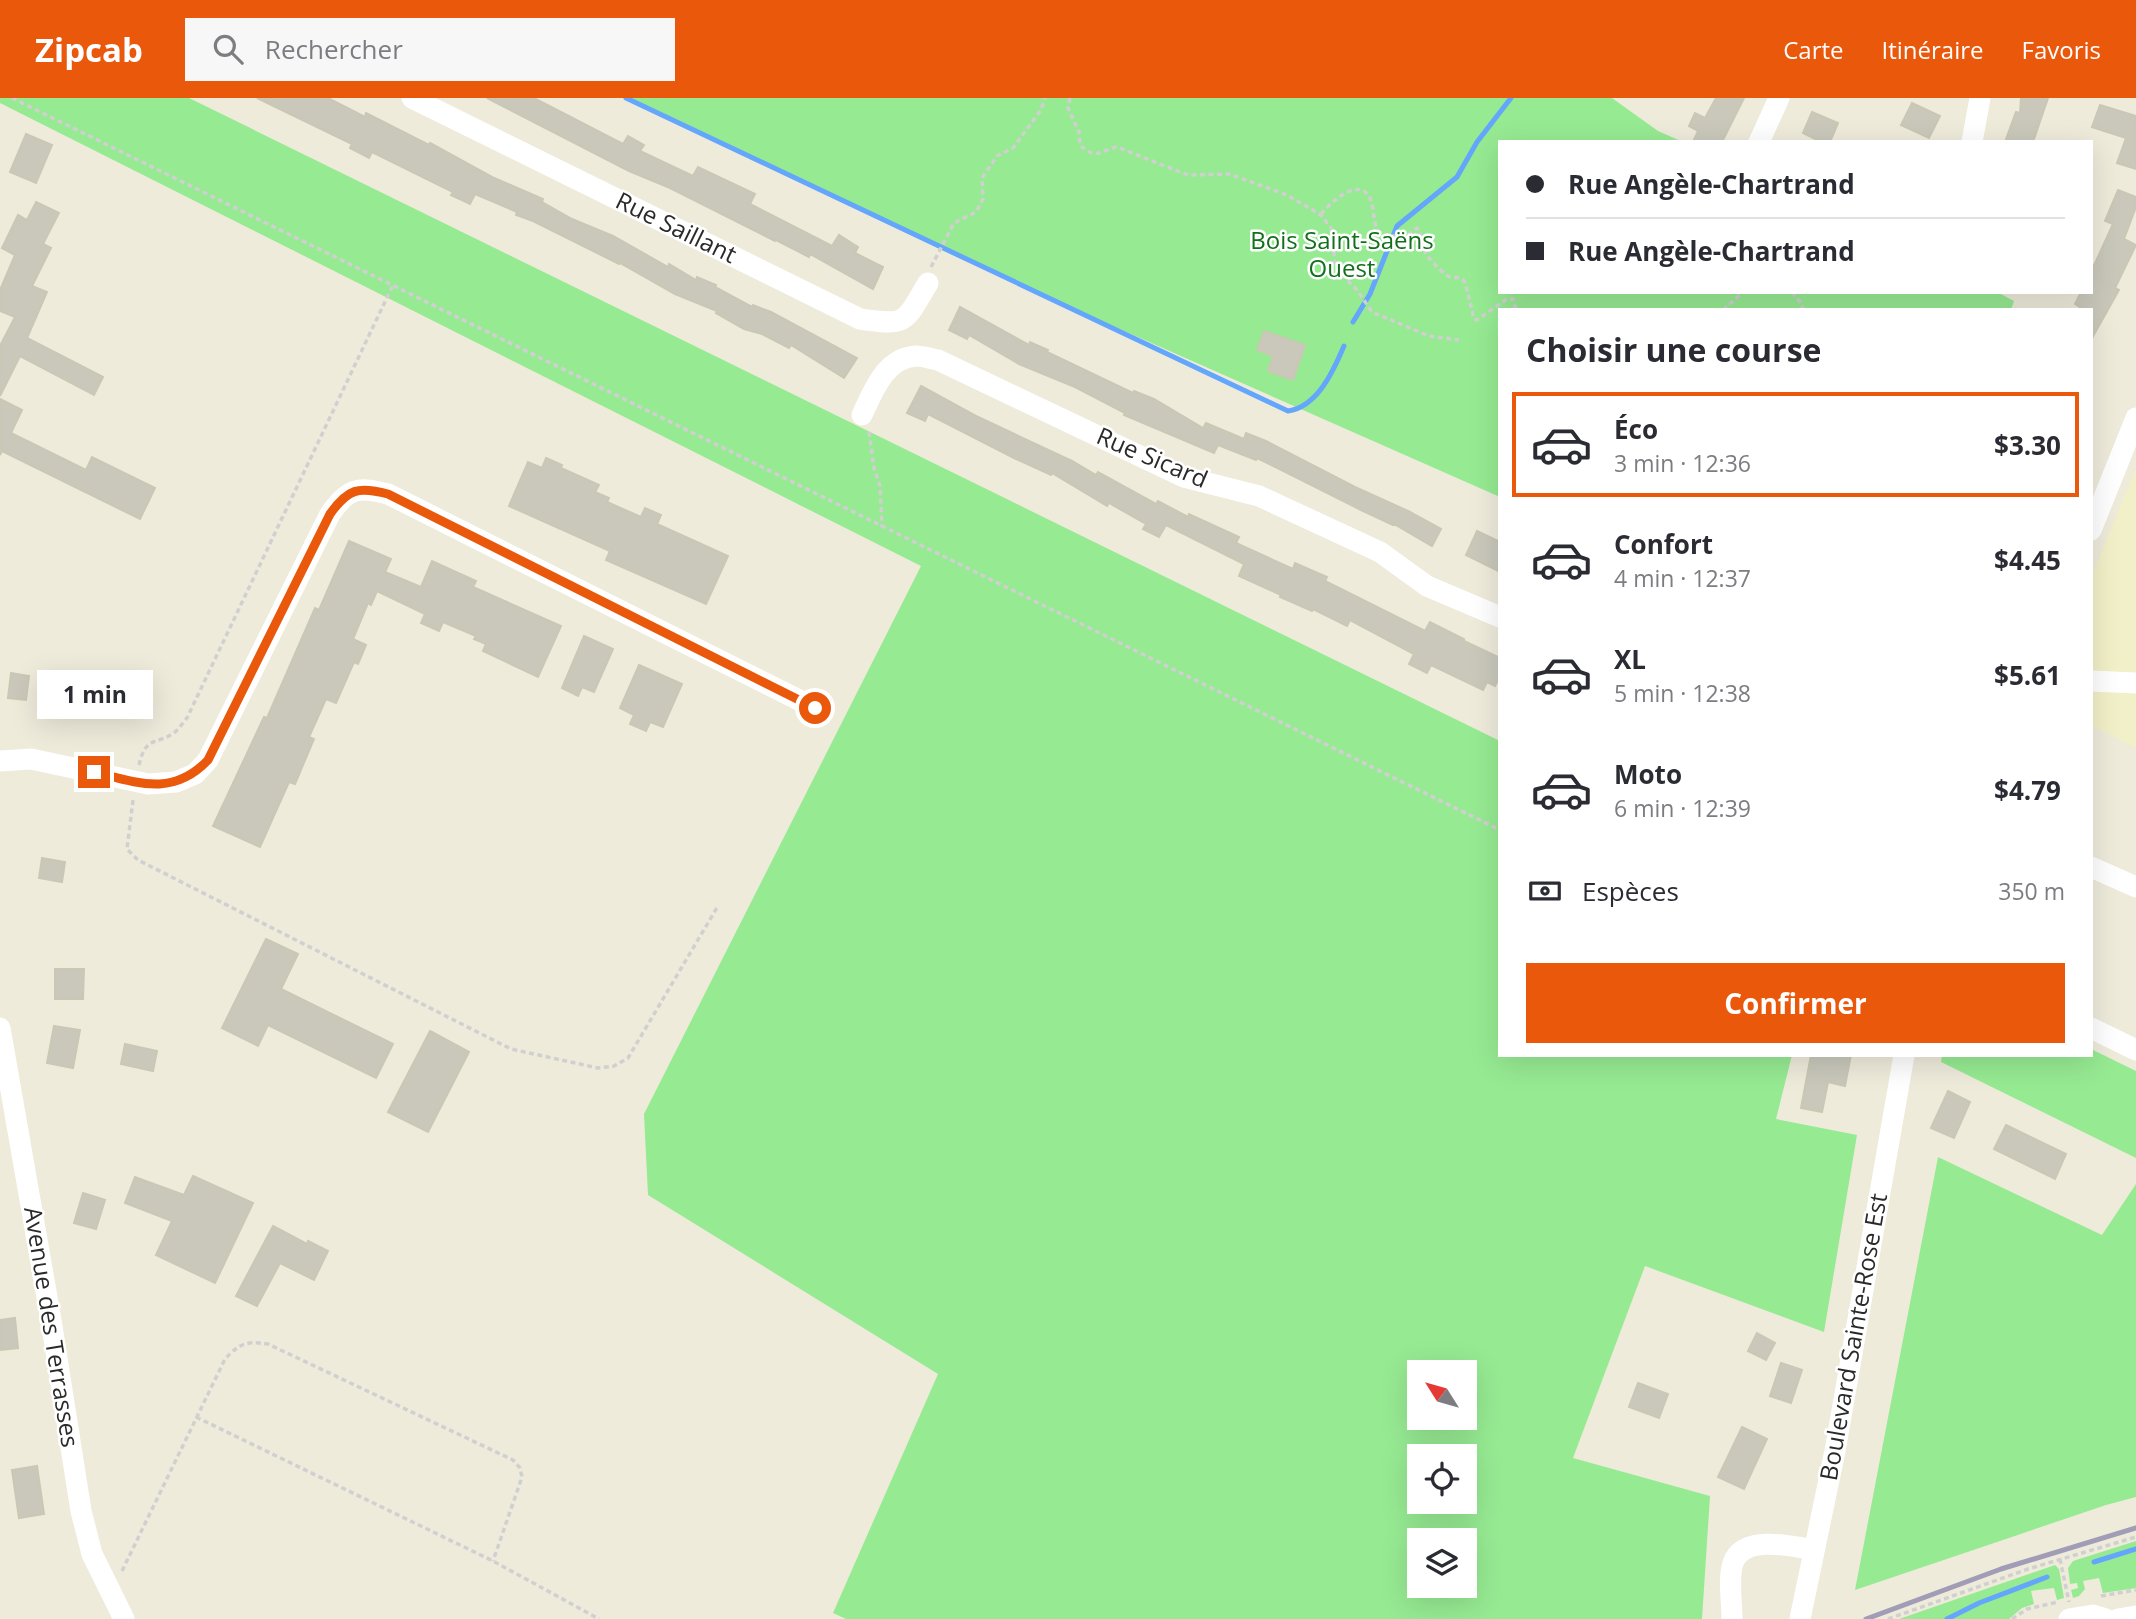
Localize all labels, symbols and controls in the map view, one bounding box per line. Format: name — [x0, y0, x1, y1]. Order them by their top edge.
search box — [185, 18, 675, 81]
text: Zipcab — [35, 27, 143, 72]
icon: search — [209, 30, 247, 68]
text: Rechercher — [265, 31, 403, 67]
text: Carte — [1783, 33, 1844, 66]
text: Itinéraire — [1882, 33, 1984, 66]
text: Favoris — [2022, 33, 2101, 66]
text: Rue Angèle-Chartrand — [1568, 166, 1855, 202]
street label: Rue Saillant — [611, 183, 743, 270]
park label: Bois Saint-Saëns Ouest — [1250, 223, 1434, 284]
text: Rue Angèle-Chartrand — [1568, 233, 1855, 269]
text: Choisir une course — [1526, 328, 1821, 371]
text: Éco — [1614, 411, 1658, 447]
icon: car — [1530, 413, 1593, 476]
street label: Rue Sicard — [1092, 418, 1213, 495]
text: $3.30 — [1994, 427, 2061, 463]
text: 3 min · 12:36 — [1614, 447, 1751, 479]
text: Confort — [1614, 526, 1713, 562]
icon: car — [1530, 528, 1593, 591]
text: $4.45 — [1994, 542, 2061, 578]
text: 4 min · 12:37 — [1614, 562, 1751, 594]
text: XL — [1614, 641, 1646, 677]
icon: car — [1530, 643, 1593, 706]
text: $5.61 — [1994, 657, 2061, 693]
callout: 1 min — [36, 670, 152, 720]
text: 5 min · 12:38 — [1614, 677, 1751, 709]
text: 1 min — [63, 678, 127, 710]
route start — [799, 692, 831, 724]
route end — [78, 756, 110, 788]
text: Moto — [1614, 756, 1682, 792]
icon: car — [1530, 758, 1593, 821]
text: $4.79 — [1994, 772, 2061, 808]
text: 6 min · 12:39 — [1614, 792, 1751, 824]
icon: cash — [1526, 872, 1564, 910]
text: Espèces — [1582, 873, 1679, 909]
text: 350 m — [1998, 875, 2065, 907]
button: Confirmer — [1526, 963, 2065, 1043]
street label: Boulevard Sainte-Rose Est — [1811, 1191, 1894, 1483]
street label: Avenue des Terrasses — [17, 1204, 88, 1449]
north arrow — [1407, 1360, 1477, 1430]
map controls — [1407, 1360, 1477, 1598]
button: locate — [1407, 1444, 1477, 1514]
button: layers — [1407, 1528, 1477, 1598]

